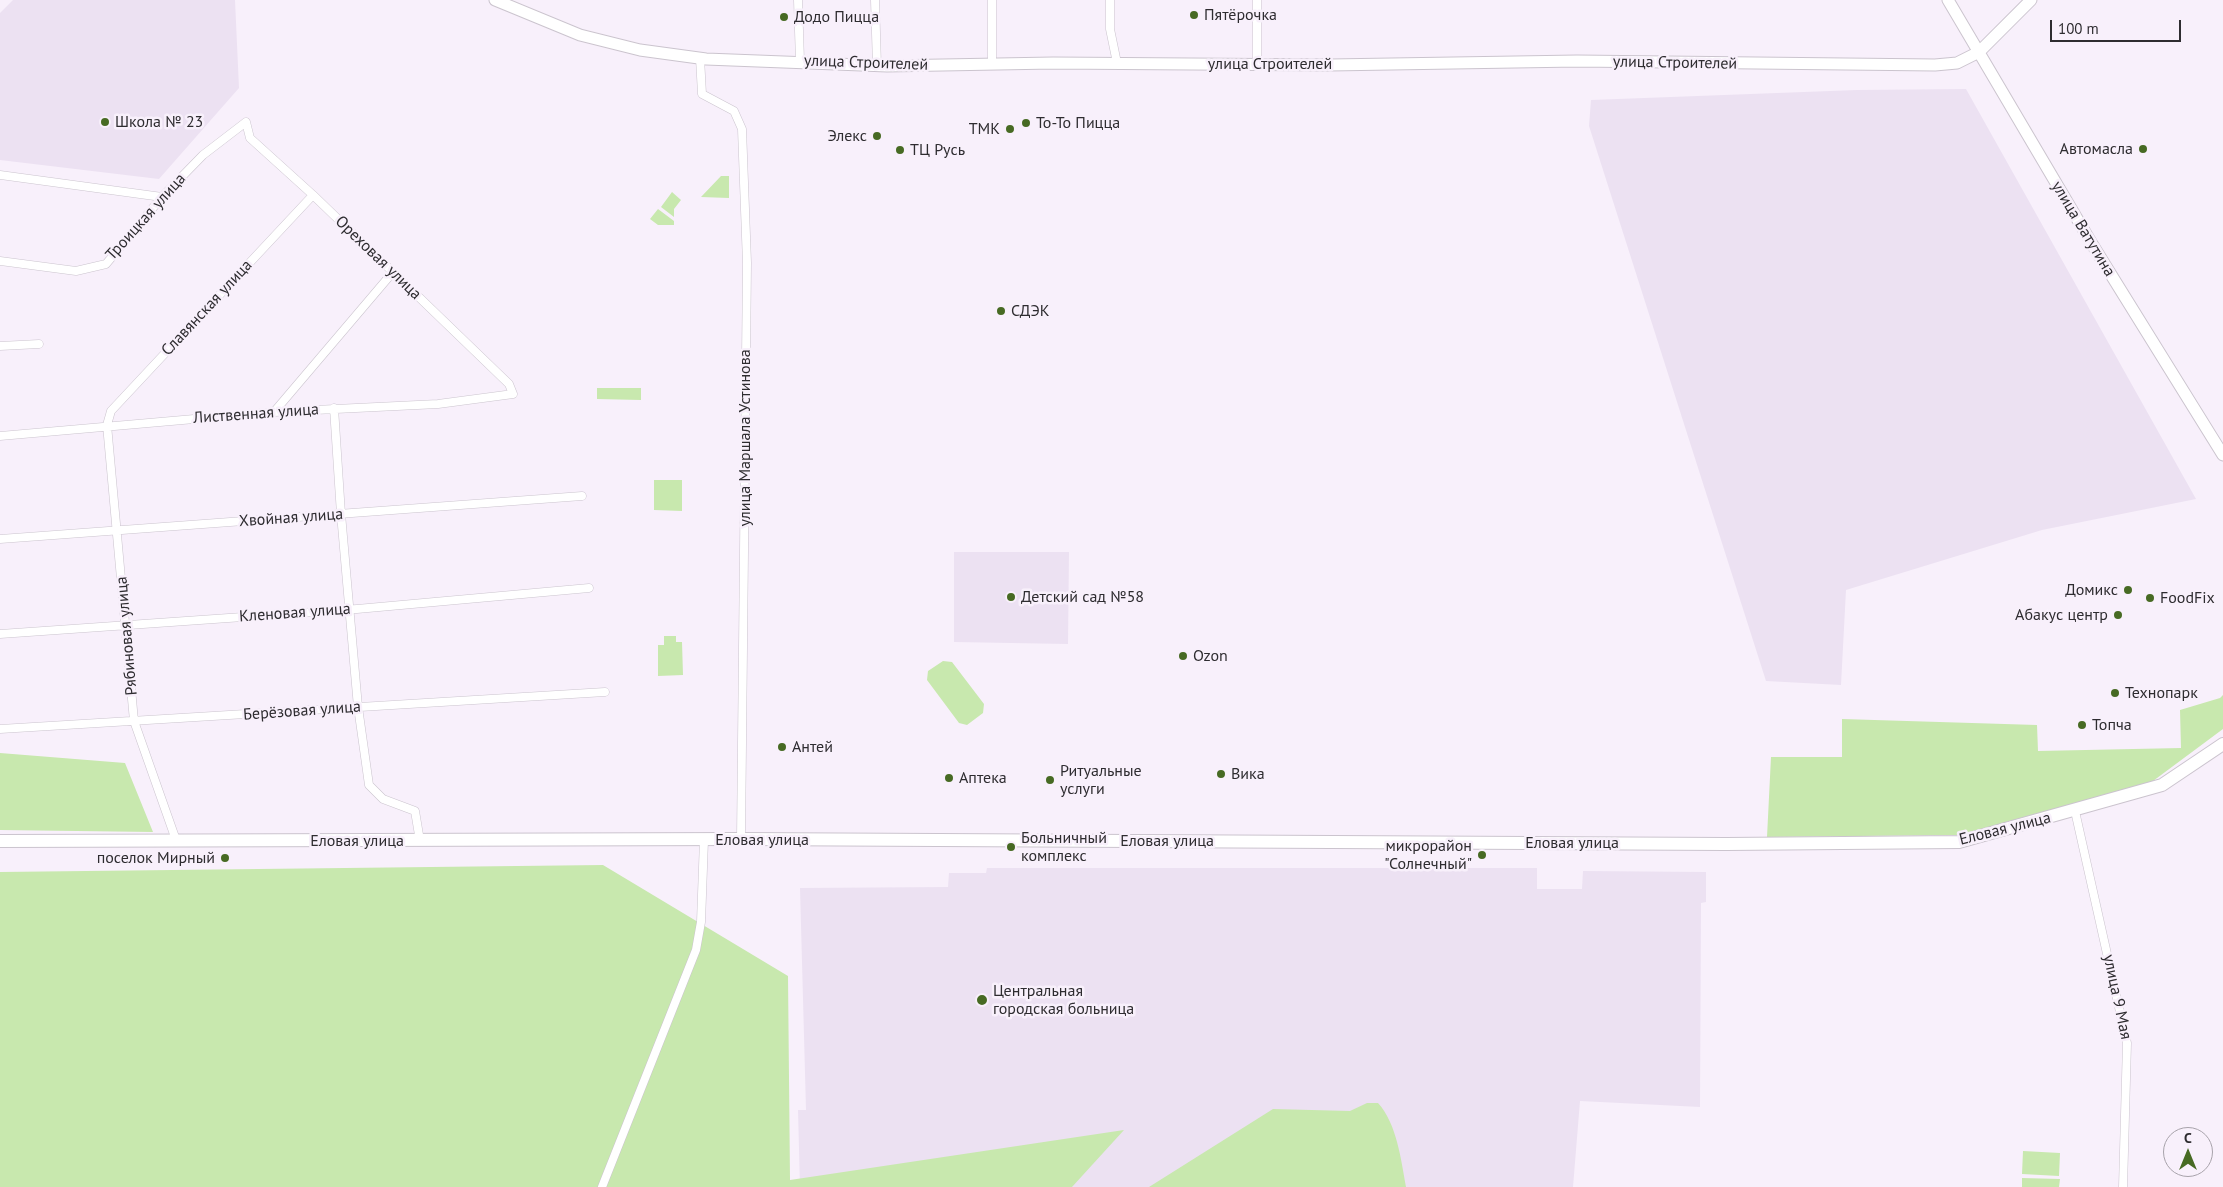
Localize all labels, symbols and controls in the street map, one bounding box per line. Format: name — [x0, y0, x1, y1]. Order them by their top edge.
place label: Пятёрочка — [1204, 5, 1277, 25]
place label: Додо Пицца — [794, 7, 879, 27]
marker: Пятёрочка — [1188, 9, 1200, 21]
scale bar — [2053, 10, 2184, 42]
marker: Додо Пицца — [778, 11, 790, 23]
text: 100 m — [2058, 19, 2099, 38]
street label: улица Строителей — [804, 51, 928, 75]
street label: улица Строителей — [1613, 52, 1737, 74]
street label: улица Строителей — [1208, 54, 1332, 74]
place label: Школа № 23 — [115, 112, 203, 132]
place label: То-То Пицца — [1036, 113, 1120, 133]
marker: Школа № 23 — [99, 116, 111, 128]
marker: То-То Пицца — [1020, 117, 1032, 129]
place label: ТМК — [969, 119, 1000, 139]
marker: ТМК — [1004, 123, 1016, 135]
place label: Элекс — [827, 126, 867, 146]
marker: Элекс — [871, 130, 883, 142]
place label: Автомасла — [2060, 139, 2133, 159]
place label: ТЦ Русь — [910, 140, 965, 160]
marker: Автомасла — [2137, 143, 2149, 155]
marker: ТЦ Русь — [894, 144, 906, 156]
street label: Троицкая улица — [102, 170, 190, 264]
street label: улица Ватутина — [2047, 178, 2119, 280]
street label: Ореховая улица — [331, 212, 425, 304]
street label: Славянская улица — [158, 256, 256, 360]
place label: СДЭК — [1011, 301, 1049, 321]
marker: СДЭК — [995, 305, 1007, 317]
street label: улица Маршала Устинова — [735, 349, 755, 527]
street label: Лиственная улица — [192, 400, 320, 428]
street label: Хвойная улица — [238, 505, 344, 531]
street label: Рябиновая улица — [112, 576, 142, 696]
place label: Домикс — [2065, 580, 2118, 600]
marker: Домикс — [2122, 584, 2134, 596]
place label: Детский сад №58 — [1021, 587, 1144, 607]
place label: FoodFix — [2160, 588, 2215, 608]
marker: Детский сад №58 — [1005, 591, 1017, 603]
marker: FoodFix — [2144, 592, 2156, 604]
street label: Кленовая улица — [239, 600, 351, 626]
place label: Абакус центр — [2015, 605, 2108, 625]
marker: Абакус центр — [2112, 609, 2124, 621]
place label: Ozon — [1193, 646, 1228, 666]
marker: Ozon — [1177, 650, 1189, 662]
place label: Технопарк — [2125, 683, 2198, 703]
marker: Технопарк — [2109, 687, 2121, 699]
street label: Берёзовая улица — [243, 697, 361, 725]
place label: Топча — [2092, 715, 2132, 735]
marker: Топча — [2076, 719, 2088, 731]
place label: Антей — [792, 737, 833, 757]
marker: Антей — [776, 741, 788, 753]
place label: Ритуальные услуги — [1060, 761, 1142, 799]
place label: Вика — [1231, 764, 1265, 784]
place label: Аптека — [959, 768, 1007, 788]
marker: Вика — [1215, 768, 1227, 780]
marker: Аптека — [943, 772, 955, 784]
marker: Ритуальные услуги — [1044, 774, 1056, 786]
street label: Еловая улица — [1957, 808, 2053, 850]
place label: Больничный комплекс — [1021, 828, 1107, 866]
street label: Еловая улица — [715, 830, 809, 850]
street label: Еловая улица — [310, 831, 404, 851]
street label: Еловая улица — [1120, 831, 1214, 851]
street label: Еловая улица — [1525, 833, 1619, 853]
place label: микрорайон "Солнечный" — [1384, 836, 1472, 874]
marker: Больничный комплекс — [1005, 841, 1017, 853]
place label: поселок Мирный — [97, 848, 215, 868]
marker: микрорайон "Солнечный" — [1476, 849, 1488, 861]
marker: поселок Мирный — [219, 852, 231, 864]
street label: улица 9 Мая — [2099, 953, 2135, 1041]
place label: Центральная городская больница — [993, 981, 1134, 1019]
marker: Центральная городская больница — [975, 993, 989, 1007]
north arrow — [2163, 1127, 2213, 1177]
text: С — [2184, 1129, 2192, 1147]

